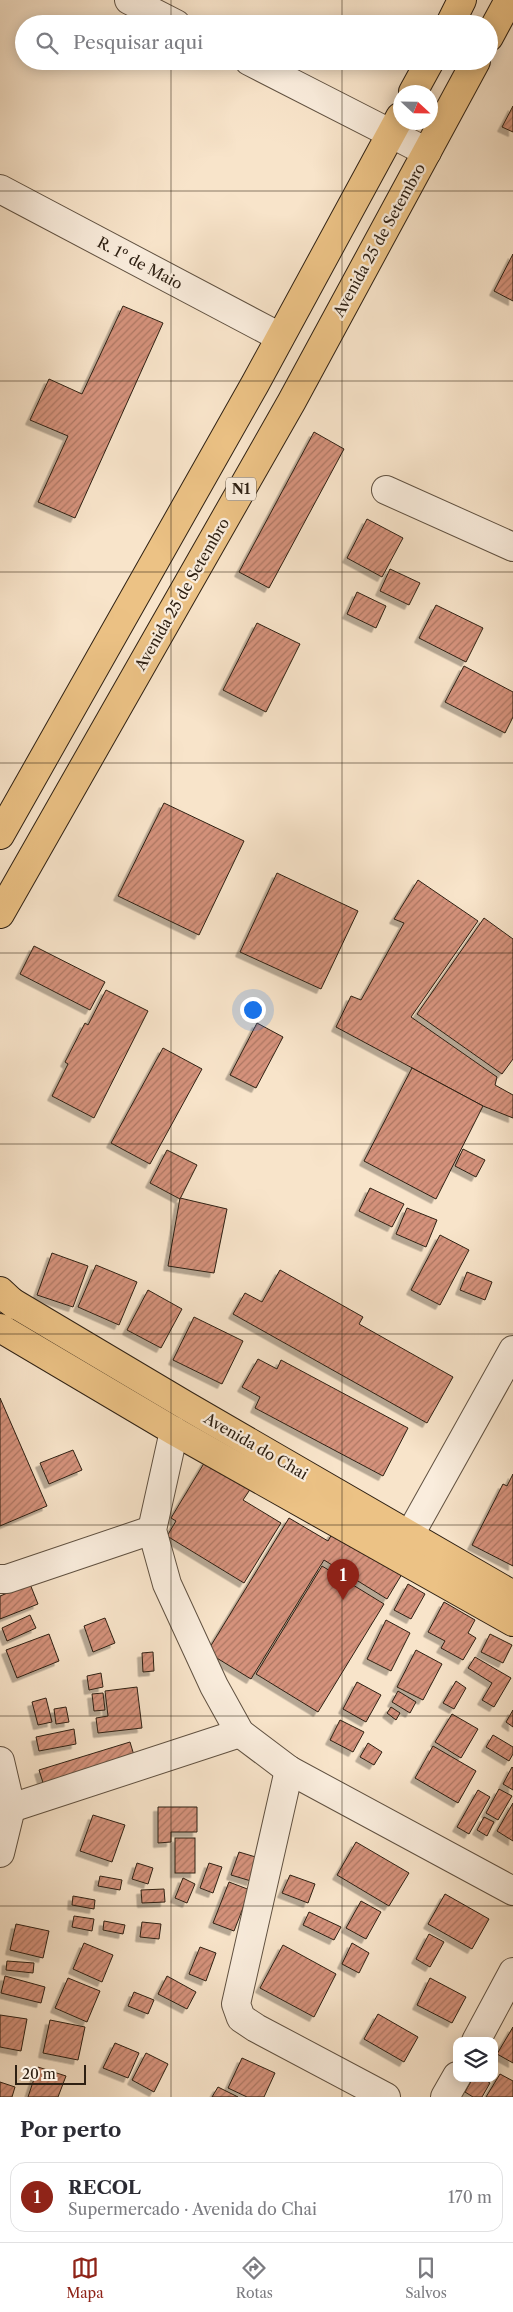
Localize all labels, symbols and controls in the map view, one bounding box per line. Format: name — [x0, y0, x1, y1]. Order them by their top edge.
search box — [15, 15, 498, 70]
icon: search — [33, 29, 61, 57]
text: Pesquisar aqui — [73, 31, 203, 54]
north arrow — [393, 85, 438, 130]
street label: Avenida 25 de Setembro — [328, 160, 429, 321]
street label: R. 1º de Maio — [94, 233, 186, 293]
road number: N1 — [226, 478, 256, 500]
street label: Avenida 25 de Setembro — [130, 514, 233, 674]
your location — [240, 997, 266, 1023]
street label: Avenida do Chai — [200, 1408, 312, 1484]
pin: 1 — [327, 1559, 359, 1600]
map controls — [453, 2037, 498, 2082]
button: layers — [453, 2037, 498, 2082]
scale bar — [15, 2062, 86, 2085]
text: 20 m — [22, 2065, 56, 2083]
text: Por perto — [20, 2117, 121, 2142]
text: RECOL — [68, 2176, 141, 2199]
text: 1 — [33, 2187, 41, 2207]
text: 170 m — [448, 2187, 492, 2207]
text: Supermercado · Avenida do Chai — [68, 2199, 317, 2219]
tab: Mapa — [66, 2254, 104, 2302]
tab: Rotas — [236, 2254, 273, 2302]
tab: Salvos — [405, 2254, 447, 2302]

